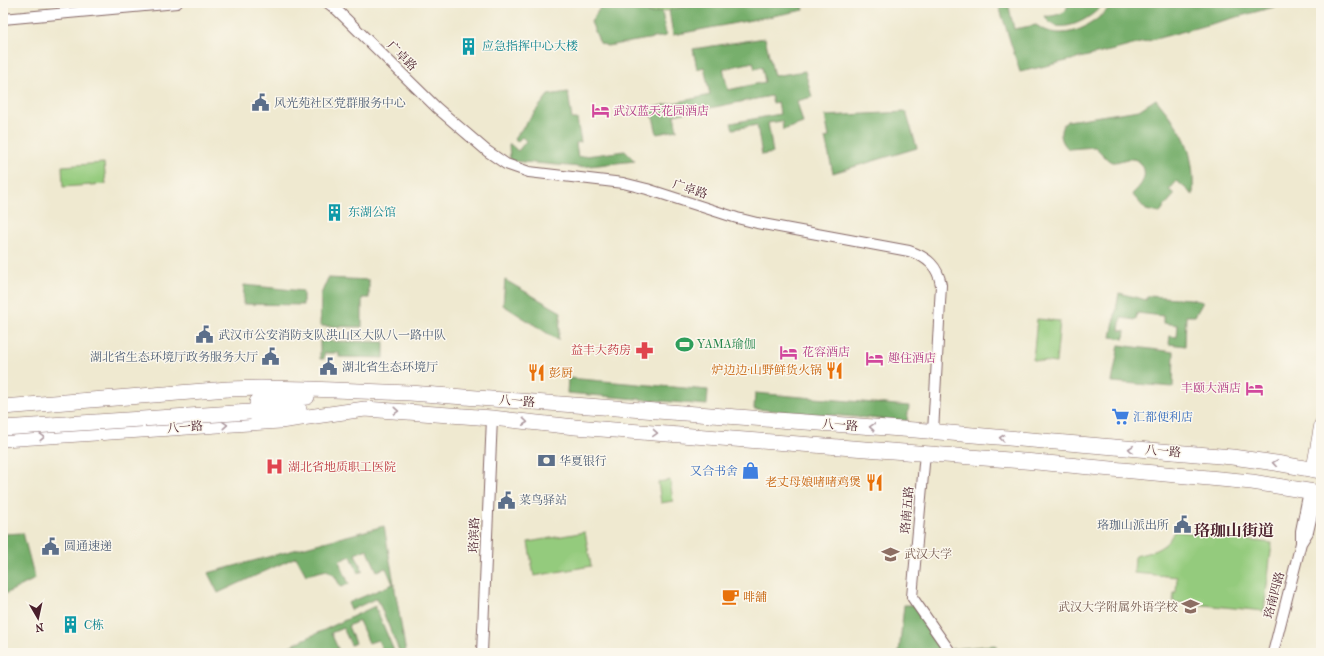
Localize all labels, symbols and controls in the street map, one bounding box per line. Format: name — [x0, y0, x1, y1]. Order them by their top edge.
building icon: 应急指挥中心大楼 — [459, 36, 479, 56]
street label: 广卓路 — [384, 38, 420, 74]
place label: 应急指挥中心大楼 — [482, 39, 578, 53]
public building icon: 风光苑社区党群服务中心 — [251, 93, 271, 113]
place label: 风光苑社区党群服务中心 — [274, 96, 406, 110]
hotel icon: 武汉蓝天花园酒店 — [590, 101, 610, 121]
place label: 武汉蓝天花园酒店 — [613, 104, 709, 118]
street label: 广卓路 — [671, 177, 709, 201]
building icon: 东湖公馆 — [325, 202, 345, 222]
place label: 东湖公馆 — [348, 205, 396, 219]
public building icon: 武汉市公安消防支队洪山区大队八一路中队 — [195, 325, 215, 345]
place label: 武汉市公安消防支队洪山区大队八一路中队 — [218, 328, 446, 342]
sports icon: YAMA瑜伽 — [674, 334, 694, 354]
place label: YAMA瑜伽 — [696, 337, 755, 351]
pharmacy icon: 益丰大药房 — [634, 340, 654, 360]
hotel icon: 花容酒店 — [779, 342, 799, 362]
place label: 益丰大药房 — [571, 343, 631, 357]
place label: 花容酒店 — [802, 345, 850, 359]
public building icon: 湖北省生态环境厅政务服务大厅 — [261, 347, 281, 367]
hotel icon: 趣住酒店 — [865, 348, 885, 368]
place label: 湖北省生态环境厅政务服务大厅 — [90, 350, 258, 364]
place label: 趣住酒店 — [888, 351, 936, 365]
public building icon: 湖北省生态环境厅 — [319, 357, 339, 377]
place label: 湖北省生态环境厅 — [342, 360, 438, 374]
restaurant icon: 炉边边·山野鲜货火锅 — [825, 360, 845, 380]
restaurant icon: 彭厨 — [526, 363, 546, 383]
place label: 炉边边·山野鲜货火锅 — [712, 363, 822, 377]
place label: 彭厨 — [549, 366, 573, 380]
hotel icon: 丰颐大酒店 — [1244, 378, 1264, 398]
place label: 丰颐大酒店 — [1181, 381, 1241, 395]
street label: 八一路 — [499, 393, 535, 409]
one-way arrow — [393, 406, 399, 415]
supermarket icon: 汇都便利店 — [1110, 407, 1130, 427]
place label: 汇都便利店 — [1133, 410, 1193, 424]
one-way arrow — [522, 417, 528, 426]
street label: 八一路 — [822, 417, 858, 433]
street label: 八一路 — [167, 419, 203, 435]
one-way arrow — [222, 420, 228, 429]
one-way arrow — [869, 423, 875, 432]
one-way arrow — [652, 428, 658, 437]
one-way arrow — [39, 433, 45, 442]
one-way arrow — [999, 434, 1005, 443]
street label: 八一路 — [1144, 442, 1182, 460]
one-way arrow — [1128, 444, 1134, 453]
bank icon: 华夏银行 — [536, 451, 556, 471]
place label: 华夏银行 — [559, 454, 607, 468]
hospital icon: 湖北省地质职工医院 — [265, 457, 285, 477]
one-way arrow — [1271, 459, 1278, 467]
place label: 湖北省地质职工医院 — [288, 460, 396, 474]
shop icon: 又合书舍 — [741, 461, 761, 481]
place label: 又合书舍 — [690, 464, 738, 478]
restaurant icon: 老丈母娘啫啫鸡煲 — [864, 472, 884, 492]
place label: 老丈母娘啫啫鸡煲 — [765, 475, 861, 489]
street label: 珞南五路 — [898, 485, 916, 535]
public building icon: 菜鸟驿站 — [496, 490, 516, 510]
place label: 菜鸟驿站 — [519, 493, 567, 507]
public building icon: 珞珈山派出所 — [1172, 515, 1192, 535]
street label: 珞滨路 — [466, 517, 482, 553]
place label: 珞珈山派出所 — [1097, 518, 1169, 532]
district label: 珞珈山街道 — [1194, 521, 1274, 540]
public building icon: 圆通速递 — [41, 536, 61, 556]
place label: 圆通速递 — [64, 539, 112, 553]
school or university icon: 武汉大学 — [881, 544, 901, 564]
place label: 武汉大学 — [904, 547, 952, 561]
street label: 珞南四路 — [1261, 570, 1287, 620]
cafe icon: 啡舖 — [720, 587, 740, 607]
place label: 啡舖 — [743, 590, 767, 604]
school or university icon: 武汉大学附属外语学校 — [1181, 597, 1201, 617]
north arrow — [18, 598, 58, 638]
place label: 武汉大学附属外语学校 — [1058, 600, 1178, 614]
building icon: C栋 — [61, 615, 81, 635]
place label: C栋 — [84, 618, 104, 632]
text: N — [34, 620, 45, 635]

